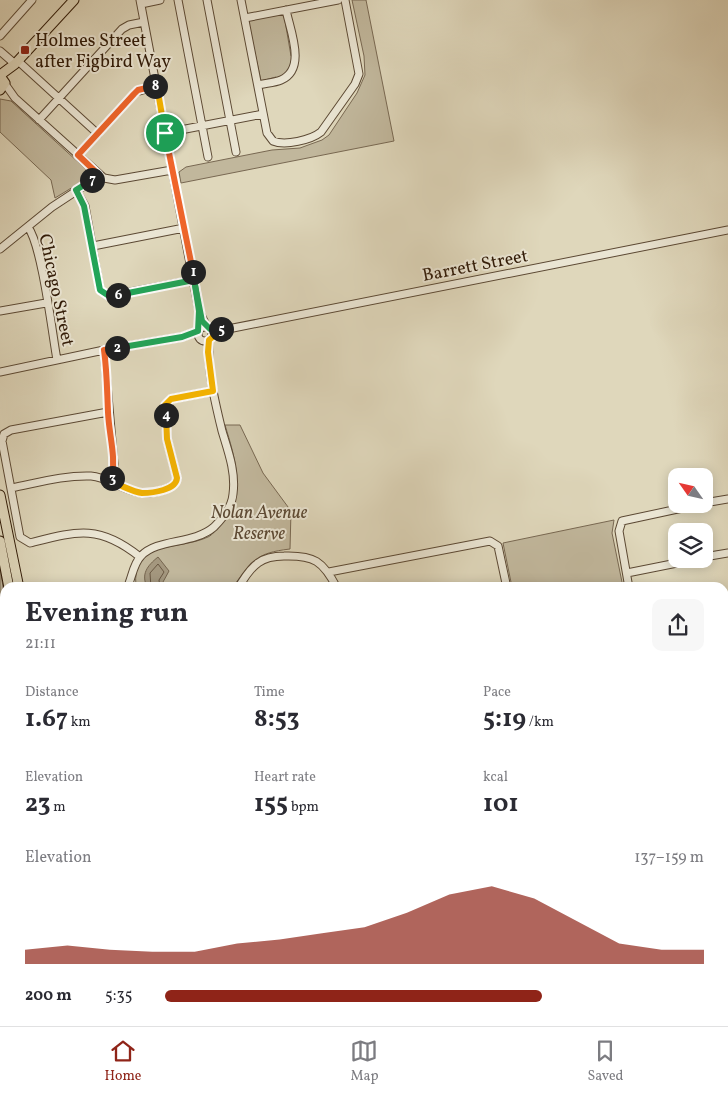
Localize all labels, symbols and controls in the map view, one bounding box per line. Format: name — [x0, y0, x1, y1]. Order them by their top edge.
place label: Holmes Street after Figbird Way — [35, 29, 171, 75]
marker: Holmes Street after Figbird Way — [19, 44, 31, 56]
pin: 8 — [142, 74, 168, 98]
text: 8 — [152, 77, 159, 96]
pin — [144, 112, 186, 154]
icon: arrive — [151, 119, 179, 147]
pin: 7 — [80, 168, 104, 192]
text: 7 — [89, 171, 96, 190]
street label: Chicago Street — [31, 232, 80, 349]
street label: Barrett Street — [420, 244, 530, 289]
pin: 1 — [180, 260, 206, 284]
text: 1 — [191, 263, 196, 282]
pin: 6 — [106, 282, 130, 308]
text: 6 — [115, 286, 122, 305]
pin: 5 — [208, 316, 234, 342]
text: 5 — [218, 320, 225, 339]
pin: 2 — [104, 336, 130, 360]
text: 2 — [114, 339, 121, 358]
pin: 4 — [154, 402, 178, 428]
text: 4 — [162, 406, 171, 425]
pin: 3 — [100, 466, 124, 490]
north arrow — [668, 468, 712, 512]
map controls — [668, 468, 713, 568]
text: 3 — [109, 469, 116, 488]
park label: Nolan Avenue Reserve — [211, 501, 308, 547]
button: layers — [668, 523, 713, 568]
text: Evening run — [25, 594, 189, 633]
button: share — [652, 599, 704, 651]
text: 21:11 — [25, 633, 56, 655]
text: Distance — [25, 683, 79, 702]
text: Time — [254, 683, 285, 702]
text: Pace — [483, 683, 511, 702]
text: 1.67 — [25, 702, 68, 737]
text: 8:53 — [254, 702, 300, 737]
text: 5:19 — [483, 702, 526, 737]
text: km — [68, 713, 91, 732]
text: /km — [526, 713, 554, 732]
text: Elevation — [25, 768, 83, 787]
text: Heart rate — [254, 768, 316, 787]
text: kcal — [483, 768, 508, 787]
text: 23 — [25, 787, 50, 822]
text: 155 — [254, 787, 288, 822]
text: 101 — [483, 787, 519, 822]
text: m — [50, 798, 66, 817]
text: bpm — [288, 798, 319, 817]
text: Elevation — [25, 847, 92, 869]
text: 137–159 m — [634, 847, 704, 869]
text: 200 m — [25, 985, 72, 1007]
text: 5:35 — [105, 985, 132, 1007]
tab: Home — [104, 1037, 142, 1086]
tab: Map — [350, 1037, 378, 1086]
tab: Saved — [587, 1037, 624, 1086]

